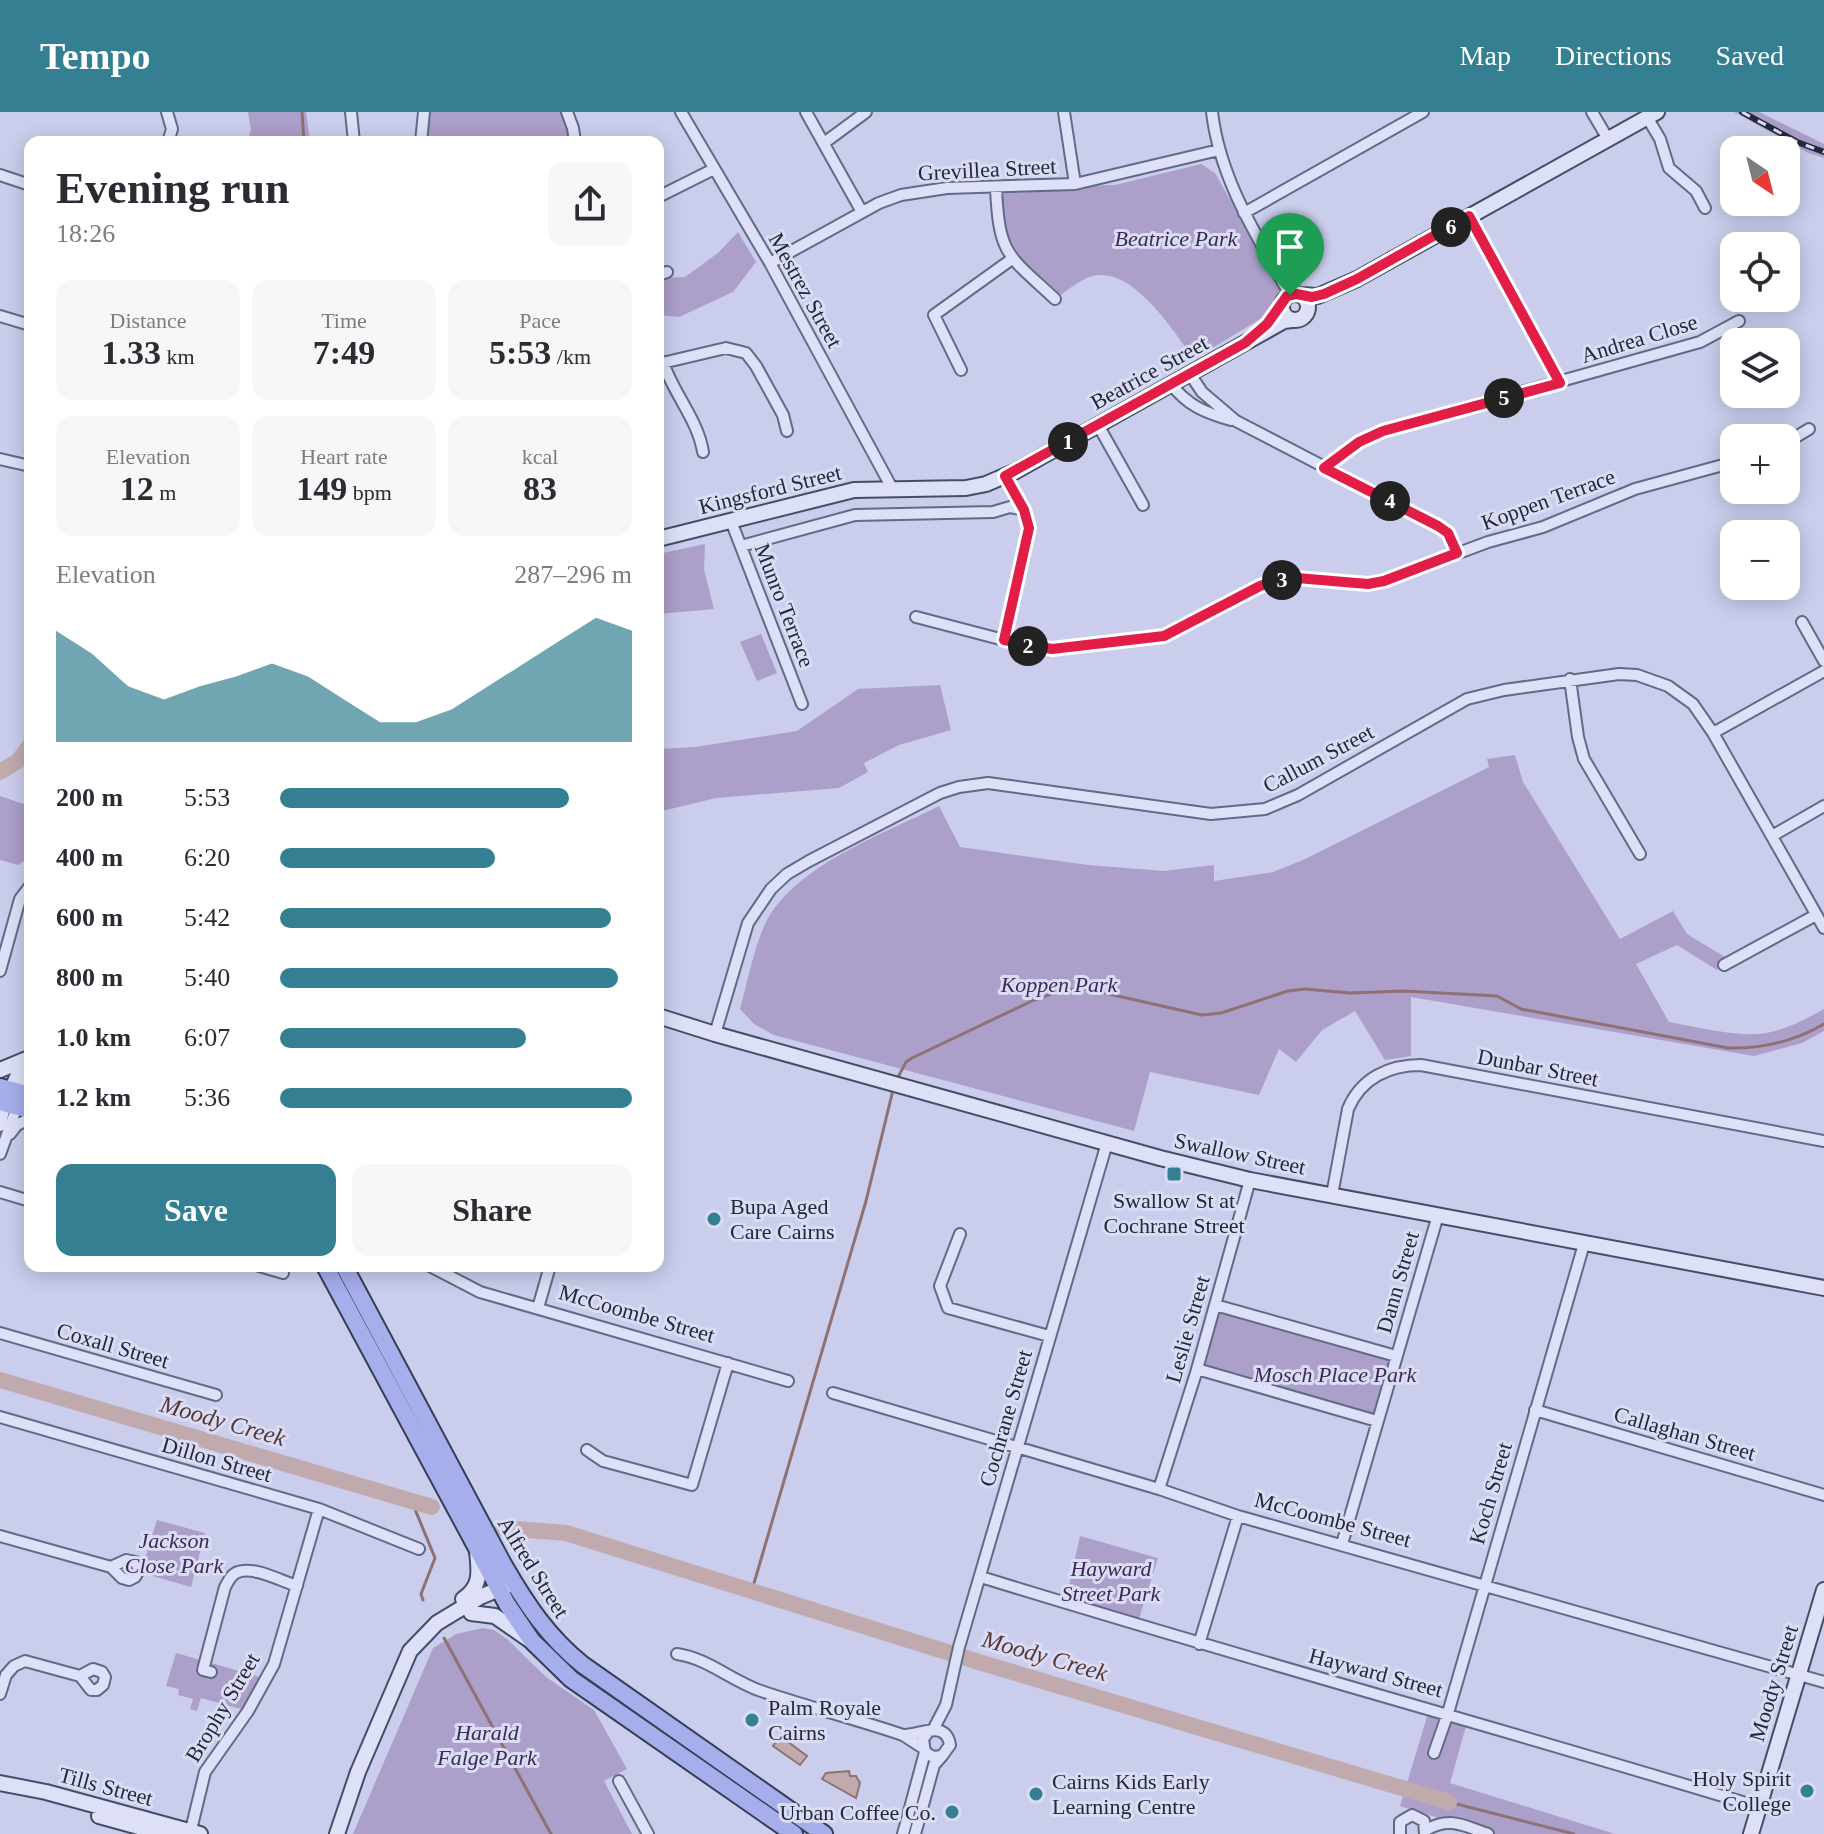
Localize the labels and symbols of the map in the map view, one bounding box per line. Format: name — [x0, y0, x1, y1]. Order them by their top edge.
north arrow — [1720, 136, 1800, 216]
street label: Grevillea Street — [917, 153, 1057, 186]
pin: 6 — [1431, 207, 1471, 247]
pin — [1256, 213, 1324, 295]
park label: Beatrice Park — [1115, 226, 1239, 251]
street label: Mestrez Street — [764, 228, 847, 352]
street label: Andrea Close — [1578, 309, 1700, 368]
street label: Beatrice Street — [1086, 330, 1212, 415]
pin: 5 — [1484, 378, 1524, 418]
pin: 1 — [1048, 422, 1088, 462]
street label: Kingsford Street — [696, 460, 844, 519]
street label: Koppen Terrace — [1478, 464, 1618, 535]
pin: 4 — [1370, 481, 1410, 521]
street label: Munro Terrace — [749, 540, 820, 671]
pin: 3 — [1262, 560, 1302, 600]
pin: 2 — [1008, 626, 1048, 666]
street label: Callum Street — [1259, 719, 1378, 798]
park label: Koppen Park — [1000, 972, 1119, 997]
street label: Dunbar Street — [1475, 1044, 1601, 1091]
street label: Swallow Street — [1172, 1127, 1308, 1180]
marker: Swallow St at Cochrane Street — [1165, 1165, 1183, 1183]
place label: Swallow St at Cochrane Street — [1103, 1188, 1245, 1238]
place label: Bupa Aged Care Cairns — [730, 1194, 834, 1244]
marker: Bupa Aged Care Cairns — [705, 1210, 723, 1228]
street label: Dann Street — [1371, 1228, 1424, 1336]
street label: Leslie Street — [1160, 1273, 1215, 1386]
street label: McCoombe Street — [556, 1279, 718, 1348]
street label: Coxall Street — [54, 1318, 172, 1373]
street label: Cochrane Street — [974, 1347, 1037, 1489]
park label: Mosch Place Park — [1253, 1362, 1417, 1387]
water label: Moody Creek — [156, 1390, 289, 1451]
street label: Callaghan Street — [1611, 1401, 1758, 1466]
street label: Dillon Street — [159, 1432, 275, 1487]
street label: Koch Street — [1464, 1439, 1517, 1547]
street label: McCoombe Street — [1252, 1487, 1414, 1552]
street label: Alfred Street — [493, 1512, 574, 1622]
park label: Jackson Close Park — [125, 1528, 224, 1578]
park label: Hayward Street Park — [1062, 1556, 1162, 1606]
street label: Moody Street — [1744, 1622, 1803, 1744]
water label: Moody Creek — [978, 1625, 1111, 1686]
street label: Hayward Street — [1306, 1643, 1445, 1702]
street label: Brophy Street — [180, 1648, 265, 1766]
place label: Palm Royale Cairns — [768, 1695, 881, 1745]
marker: Palm Royale Cairns — [743, 1711, 761, 1729]
park label: Harald Falge Park — [436, 1720, 538, 1770]
street label: Tills Street — [56, 1762, 156, 1811]
place label: Holy Spirit College — [1693, 1766, 1791, 1816]
place label: Cairns Kids Early Learning Centre — [1052, 1769, 1210, 1819]
marker: Holy Spirit College — [1798, 1782, 1816, 1800]
marker: Cairns Kids Early Learning Centre — [1027, 1785, 1045, 1803]
place label: Urban Coffee Co. — [779, 1800, 936, 1825]
marker: Urban Coffee Co. — [943, 1803, 961, 1821]

